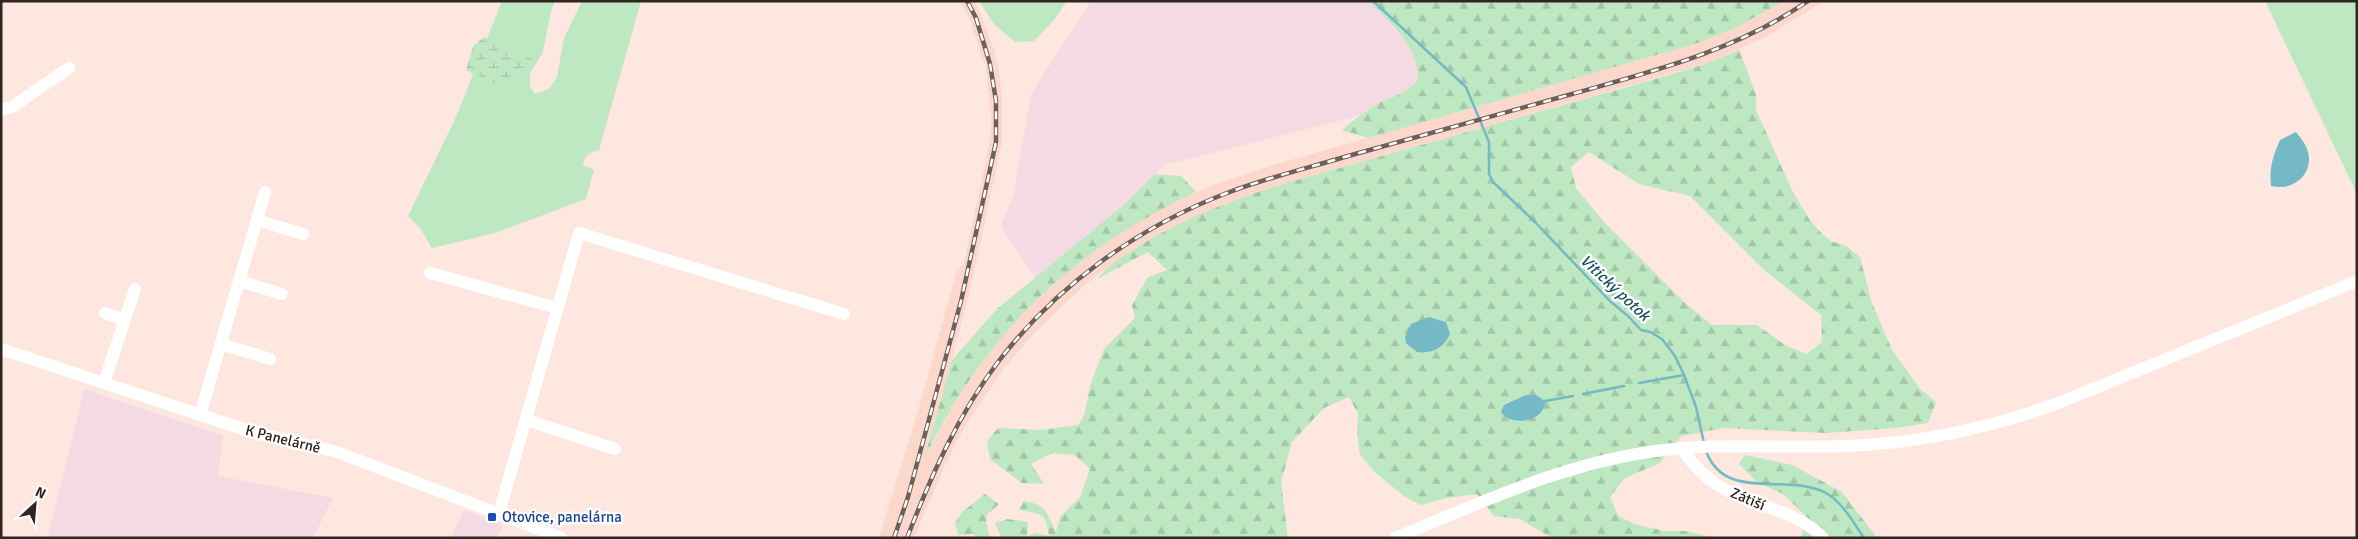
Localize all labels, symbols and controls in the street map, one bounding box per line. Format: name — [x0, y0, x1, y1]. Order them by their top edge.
water label: Vitický potok — [1576, 250, 1656, 327]
street label: K Panelárně — [243, 421, 323, 457]
north arrow — [10, 479, 60, 529]
text: N — [32, 483, 49, 503]
street label: Zátiší — [1728, 484, 1768, 514]
place label: Otovice, panelárna — [502, 508, 622, 526]
marker: Otovice, panelárna — [486, 511, 498, 523]

